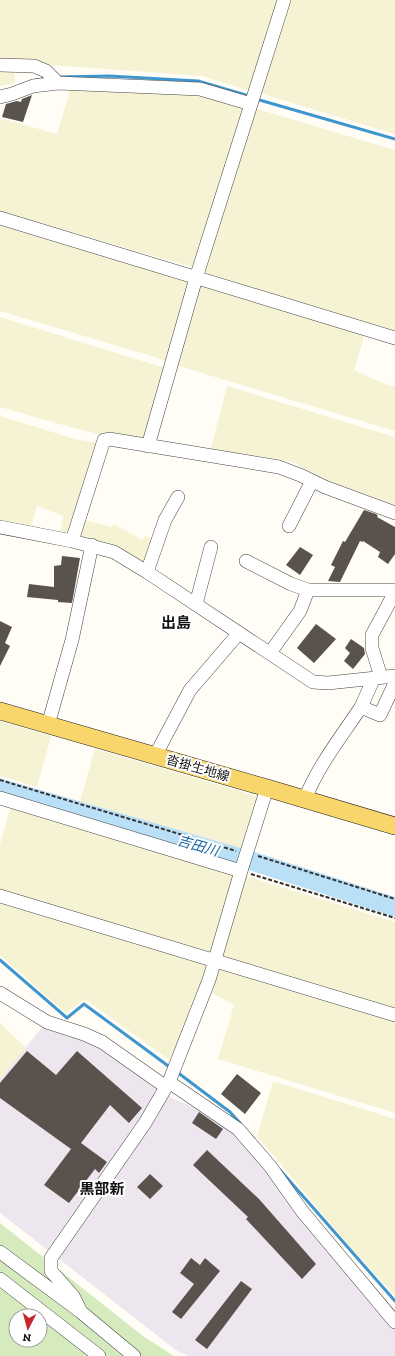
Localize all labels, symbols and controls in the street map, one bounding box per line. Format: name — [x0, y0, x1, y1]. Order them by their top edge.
district label: 出島 — [161, 614, 191, 632]
street label: 沓掛生地線 — [165, 752, 231, 784]
water label: 吉田川 — [175, 832, 222, 861]
district label: 黒部新 — [79, 1180, 125, 1198]
north arrow — [8, 1308, 48, 1348]
text: N — [22, 1330, 32, 1344]

